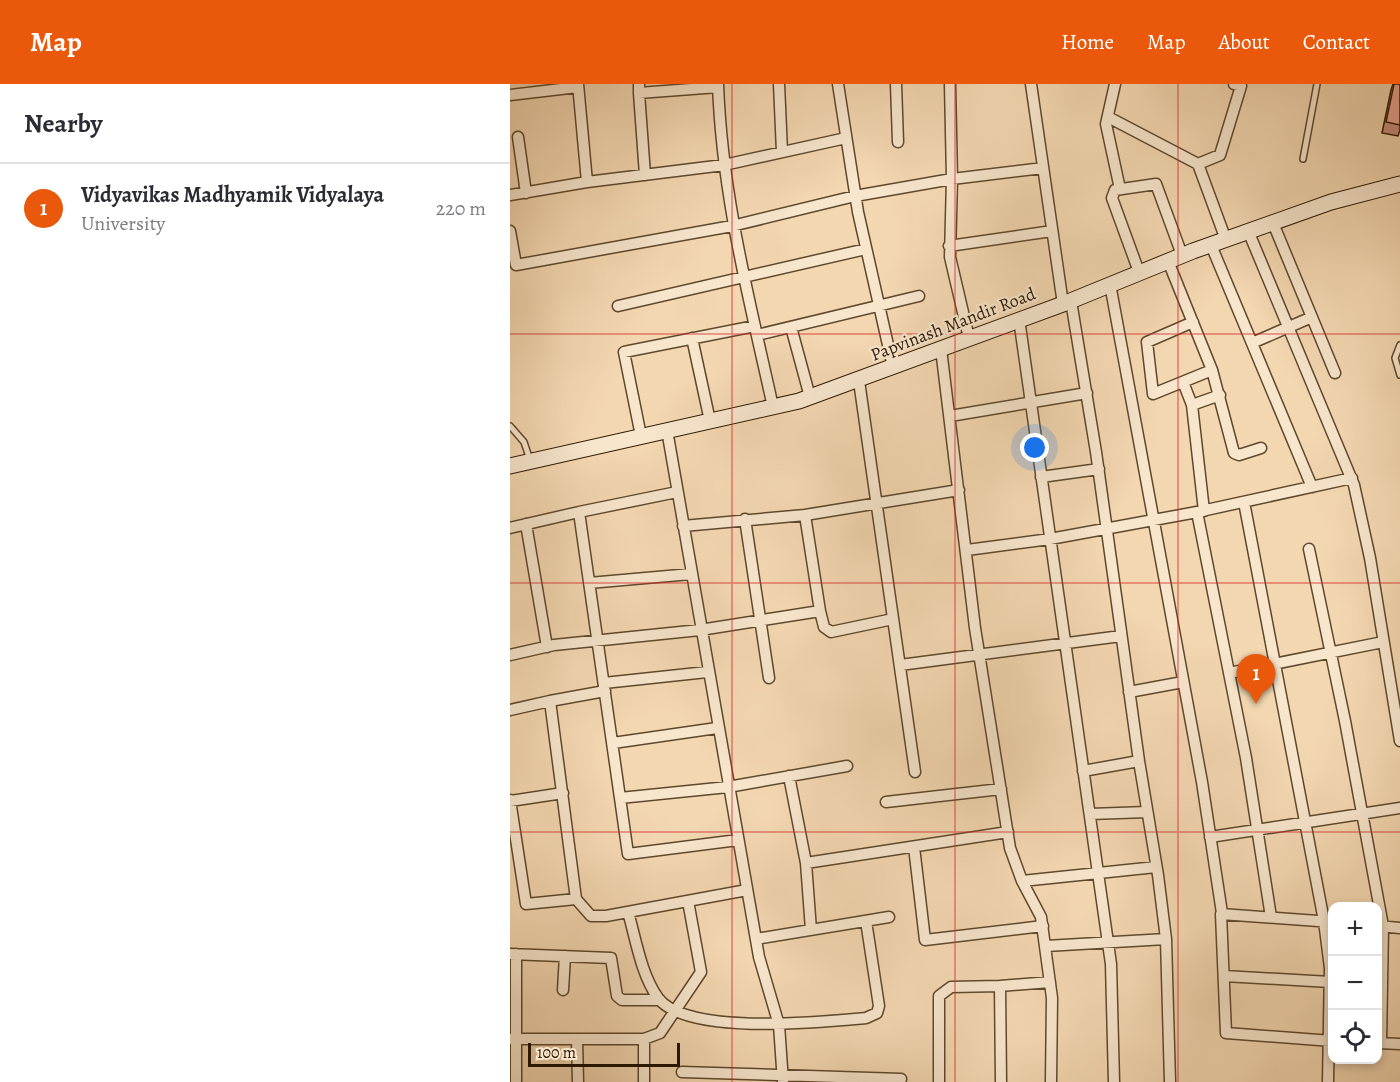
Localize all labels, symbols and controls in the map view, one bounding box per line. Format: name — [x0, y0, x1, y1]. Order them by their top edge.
text: Map — [30, 23, 82, 61]
text: Home — [1061, 28, 1114, 56]
text: Map — [1147, 28, 1185, 56]
text: About — [1218, 28, 1270, 56]
text: Contact — [1303, 28, 1370, 56]
text: Nearby — [24, 106, 103, 141]
text: Vidyavikas Madhyamik Vidyalaya — [81, 180, 384, 210]
text: 1 — [40, 195, 47, 222]
text: 220 m — [436, 195, 486, 222]
text: University — [81, 210, 165, 237]
street label: Papvinash Mandir Road — [867, 281, 1039, 367]
your location — [1020, 433, 1049, 462]
pin: 1 — [1236, 654, 1276, 704]
map controls — [1328, 902, 1382, 1064]
button: + — [1328, 902, 1382, 956]
button: − — [1328, 956, 1382, 1010]
button: locate — [1328, 1010, 1382, 1064]
scale bar — [528, 1040, 680, 1068]
text: 100 m — [537, 1042, 576, 1064]

